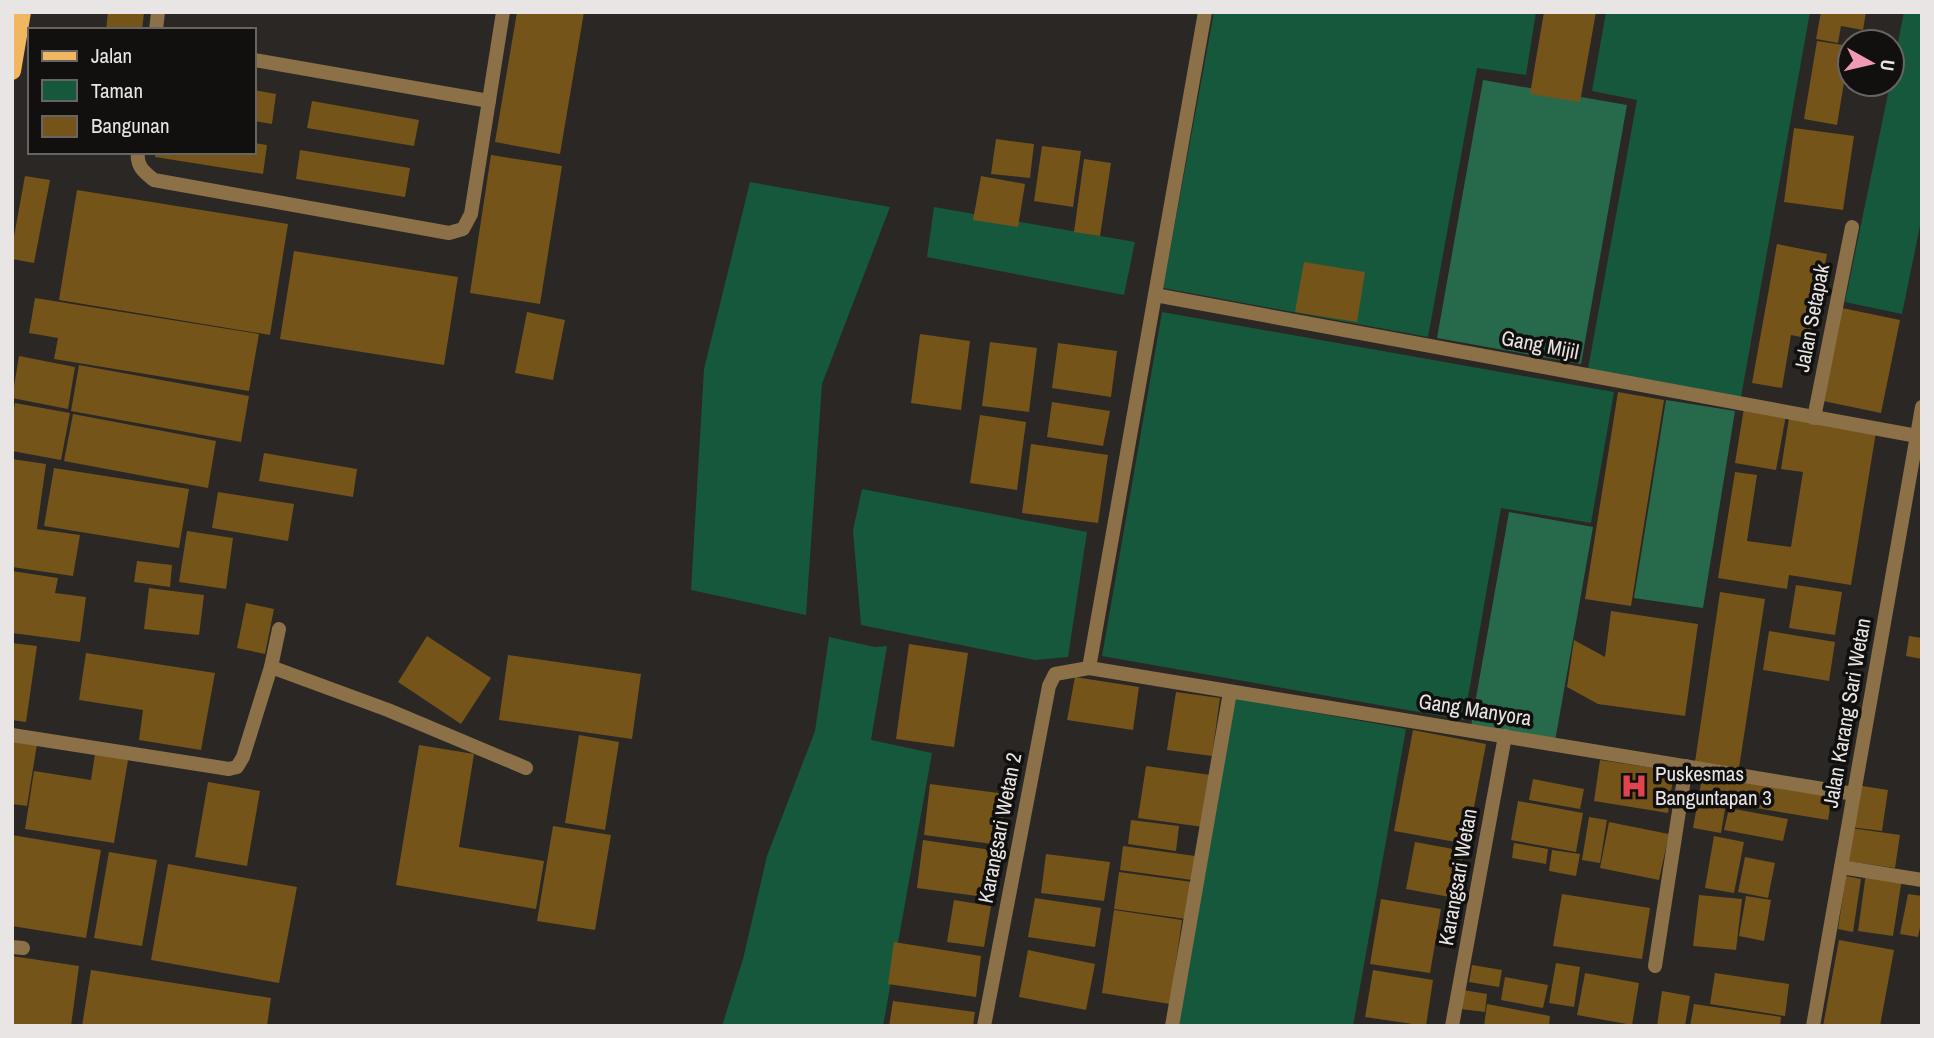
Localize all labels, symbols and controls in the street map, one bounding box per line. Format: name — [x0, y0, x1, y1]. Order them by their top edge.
legend — [28, 28, 256, 154]
north arrow — [1836, 28, 1906, 98]
text: Jalan — [91, 41, 132, 70]
text: U — [1874, 58, 1901, 73]
text: Taman — [91, 76, 143, 105]
text: Bangunan — [91, 111, 170, 140]
street label: Jalan Setapak — [1787, 261, 1836, 374]
street label: Gang Mijil — [1499, 323, 1581, 366]
street label: Jalan Karang Sari Wetan — [1816, 616, 1877, 810]
street label: Gang Manyora — [1417, 686, 1534, 733]
street label: Karangsari Wetan 2 — [971, 750, 1028, 906]
place label: Puskesmas Banguntapan 3 — [1655, 759, 1772, 812]
hospital icon: Puskesmas Banguntapan 3 — [1619, 771, 1649, 801]
street label: Karangsari Wetan — [1431, 806, 1484, 948]

